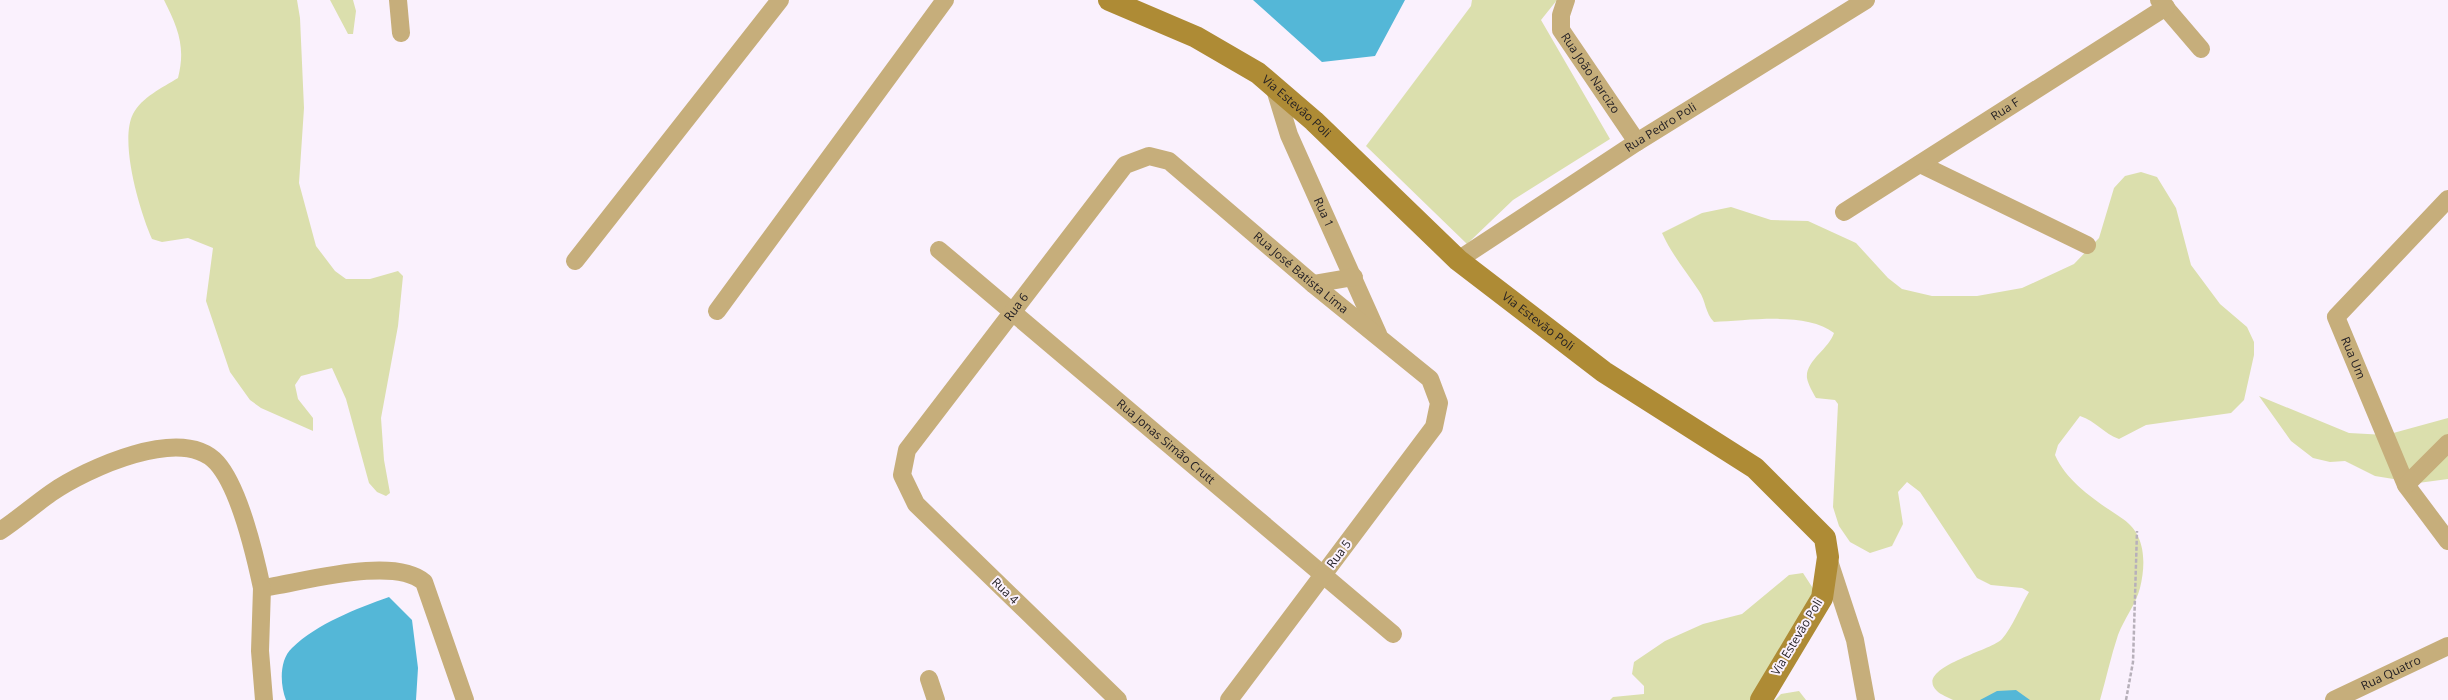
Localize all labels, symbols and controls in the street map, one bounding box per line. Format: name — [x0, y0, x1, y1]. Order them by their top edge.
street label: Rua João Narcizo — [1557, 29, 1624, 117]
street label: Via Estevão Poli — [1258, 71, 1335, 141]
street label: Rua F — [1987, 94, 2022, 124]
street label: Rua Pedro Poli — [1621, 98, 1699, 156]
street label: Rua 1 — [1310, 194, 1338, 230]
street label: Rua José Batista Lima — [1250, 228, 1352, 317]
street label: Via Estevão Poli — [1499, 288, 1578, 354]
street label: Rua 6 — [1000, 289, 1032, 325]
street label: Rua Um — [2337, 334, 2370, 381]
street label: Rua Jonas Simão Crutt — [1113, 395, 1219, 488]
street label: Rua 5 — [1322, 536, 1355, 571]
street label: Rua 4 — [988, 574, 1023, 608]
street label: Via Estevão Poli — [1767, 595, 1826, 678]
street label: Rua Quatro — [2358, 651, 2423, 694]

